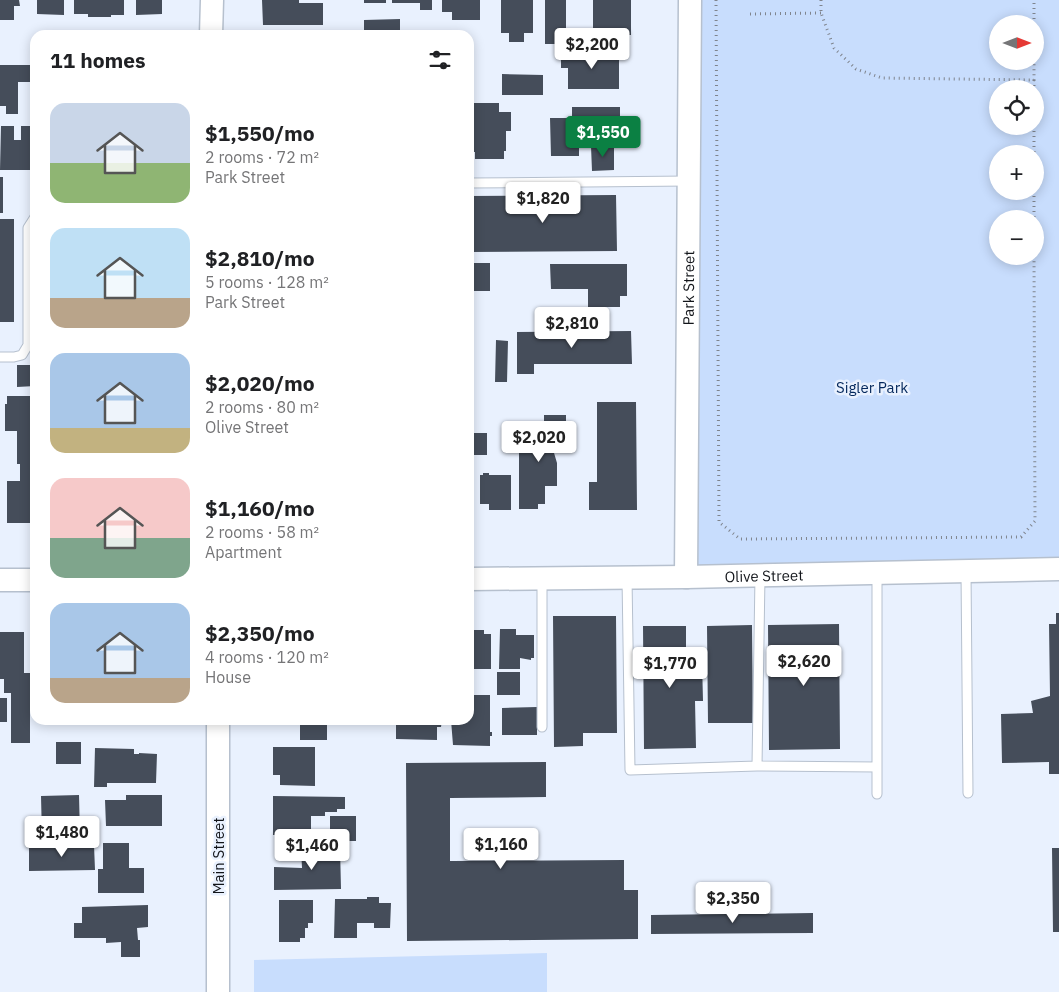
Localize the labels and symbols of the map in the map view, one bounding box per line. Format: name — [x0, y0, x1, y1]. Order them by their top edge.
north arrow — [989, 15, 1044, 70]
pin: $2,200 — [551, 28, 633, 70]
pin: $1,550 — [562, 116, 644, 158]
pin: $1,820 — [502, 182, 584, 224]
street label: Park Street — [678, 250, 698, 326]
pin: $2,810 — [531, 306, 613, 349]
park label: Sigler Park — [836, 378, 908, 397]
pin: $2,020 — [498, 420, 580, 463]
street label: Olive Street — [724, 565, 804, 586]
pin: $2,620 — [763, 644, 845, 687]
pin: $1,770 — [629, 646, 711, 689]
pin: $1,480 — [21, 816, 103, 858]
street label: Main Street — [209, 817, 228, 895]
pin: $1,460 — [271, 828, 353, 871]
pin: $1,160 — [460, 828, 542, 870]
pin: $2,350 — [692, 882, 774, 924]

